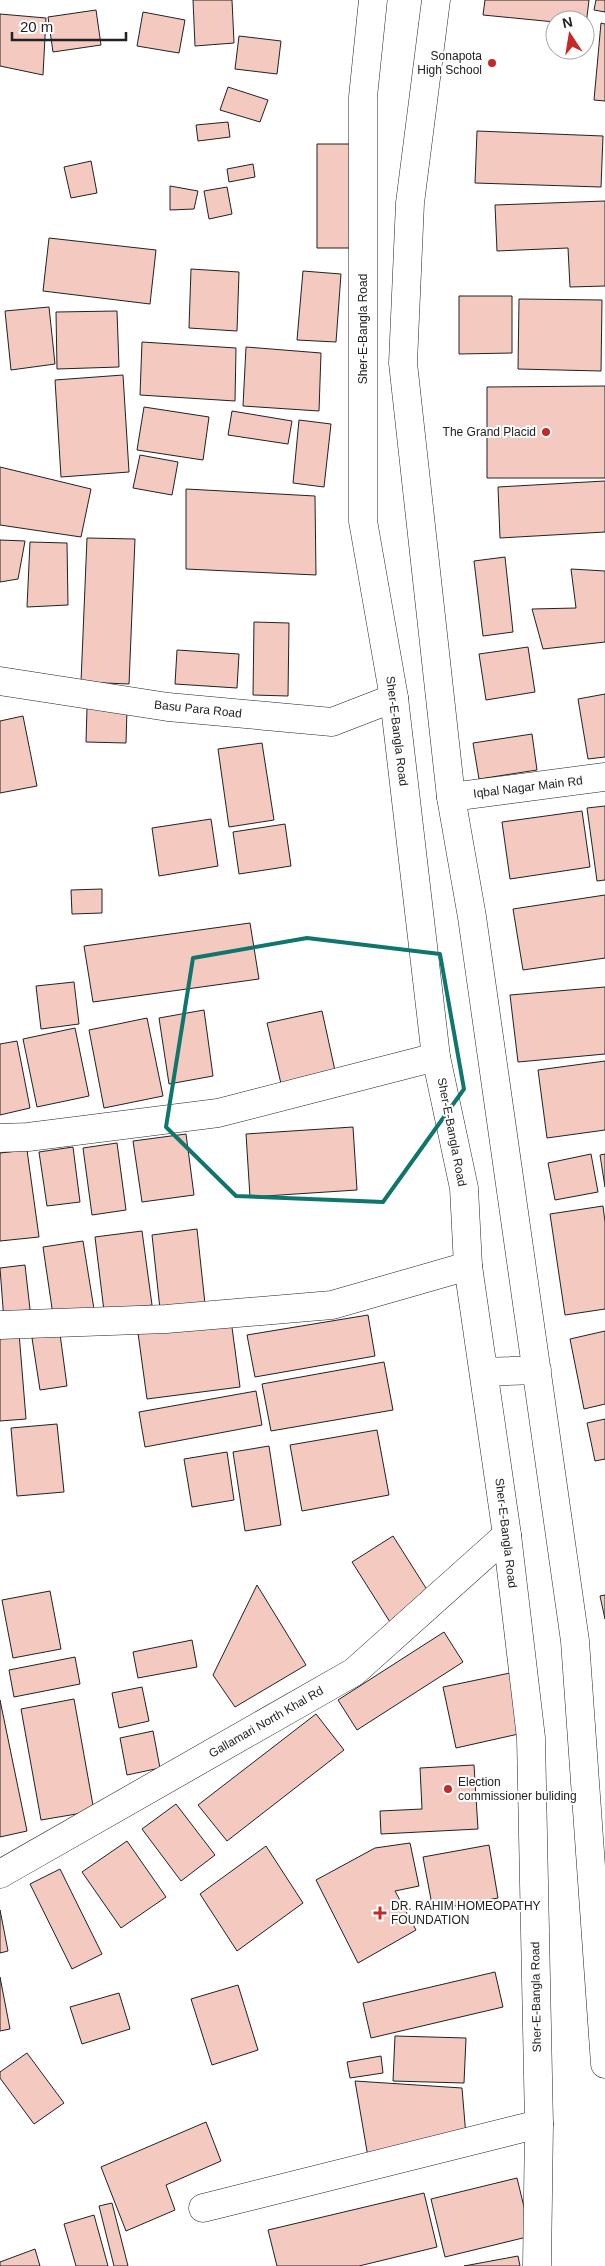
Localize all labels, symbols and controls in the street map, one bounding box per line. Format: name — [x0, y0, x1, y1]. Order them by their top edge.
scale bar — [12, 10, 126, 42]
north arrow — [545, 10, 595, 60]
text: N — [561, 13, 574, 31]
text: 20 m — [20, 18, 53, 35]
place label: Sonapota High School — [417, 49, 482, 77]
marker: Sonapota High School — [486, 57, 498, 69]
street label: Sher-E-Bangla Road — [356, 274, 370, 384]
place label: The Grand Placid — [443, 425, 536, 439]
marker: The Grand Placid — [540, 426, 552, 438]
street label: Sher-E-Bangla Road — [383, 675, 411, 787]
street label: Basu Para Road — [153, 697, 243, 721]
street label: Iqbal Nagar Main Rd — [473, 773, 583, 801]
street label: Sher-E-Bangla Road — [435, 1076, 469, 1188]
street label: Sher-E-Bangla Road — [492, 1477, 520, 1589]
street label: Gallamari North Khal Rd — [206, 1683, 326, 1761]
place label: Election commissioner buliding — [458, 1775, 577, 1803]
marker: Election commissioner buliding — [442, 1783, 454, 1795]
place label: DR. RAHIM HOMEOPATHY FOUNDATION — [391, 1899, 541, 1927]
marker: DR. RAHIM HOMEOPATHY FOUNDATION — [373, 1906, 387, 1920]
street label: Sher-E-Bangla Road — [528, 1942, 544, 2052]

